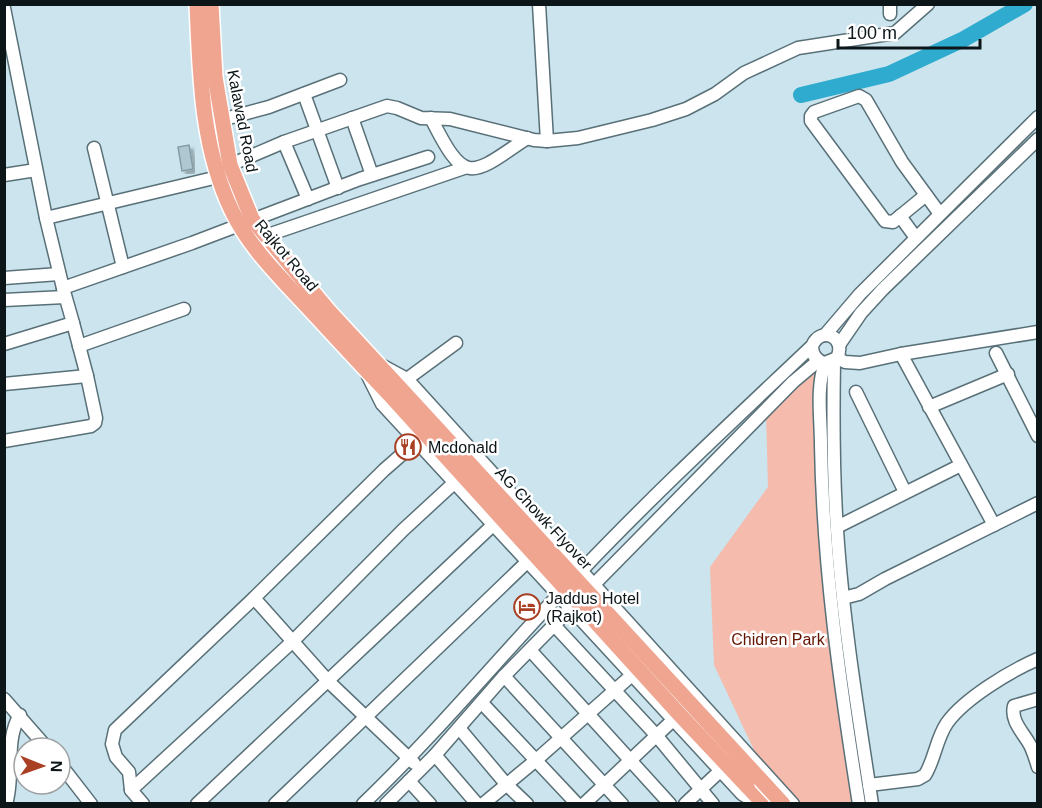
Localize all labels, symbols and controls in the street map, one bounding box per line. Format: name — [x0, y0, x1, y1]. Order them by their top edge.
scale bar — [838, 12, 980, 50]
text: 100 m — [847, 23, 897, 43]
street label: Kalawad Road — [224, 68, 261, 174]
street label: Rajkot Road — [252, 216, 321, 295]
restaurant icon: Mcdonald — [393, 432, 423, 462]
place label: Mcdonald — [428, 439, 497, 456]
street label: AG Chowk Flyover — [492, 464, 596, 573]
place label: Jaddus Hotel (Rajkot) — [546, 590, 639, 625]
hotel icon: Jaddus Hotel (Rajkot) — [512, 592, 542, 622]
park label: Chidren Park — [731, 631, 826, 648]
north arrow — [12, 736, 72, 796]
text: N — [48, 760, 65, 772]

